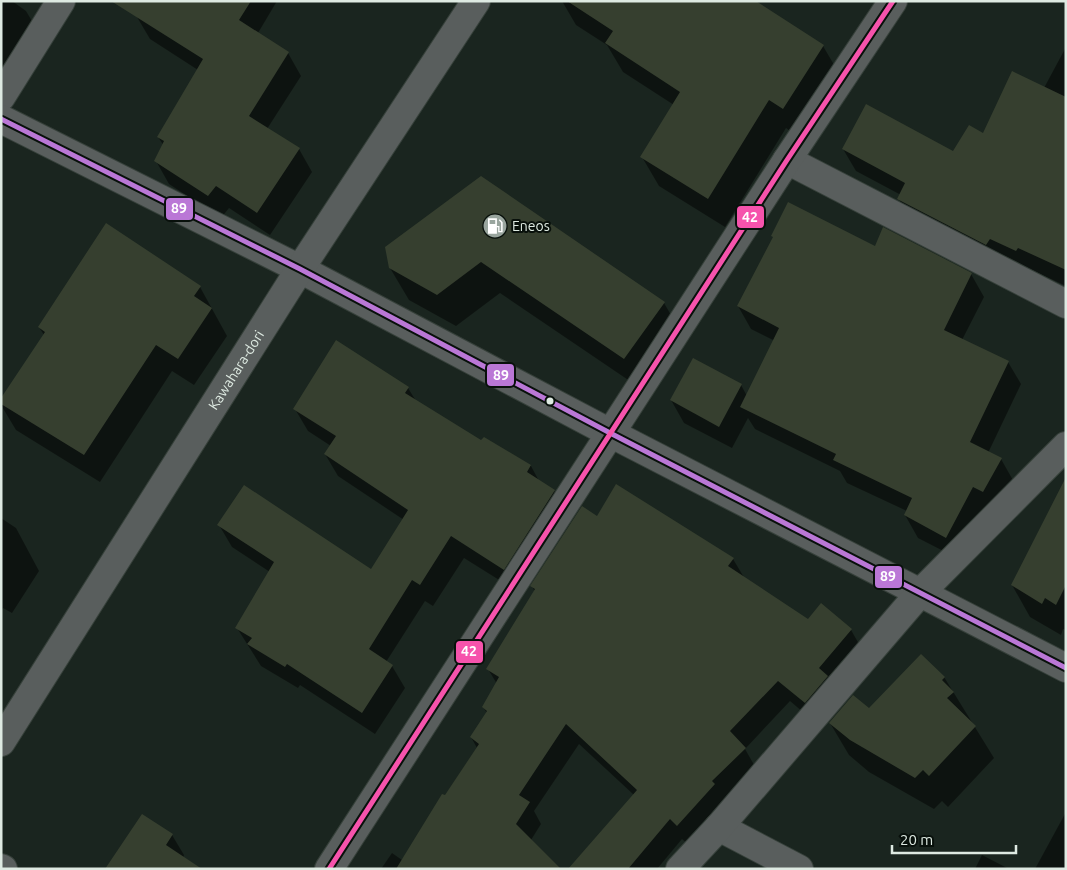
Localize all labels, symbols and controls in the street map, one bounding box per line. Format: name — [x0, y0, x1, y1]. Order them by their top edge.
line badge: 89 — [165, 197, 194, 221]
text: 89 — [171, 200, 187, 216]
line badge: 42 — [736, 205, 765, 229]
text: 42 — [742, 209, 758, 225]
fuel station icon: Eneos — [482, 213, 508, 239]
place label: Eneos — [512, 218, 550, 234]
street label: Kawahara-dori — [205, 327, 267, 413]
line badge: 89 — [486, 363, 515, 387]
text: 89 — [493, 367, 509, 383]
unlabelled marker — [545, 396, 555, 406]
line badge: 89 — [874, 565, 903, 589]
text: 89 — [880, 568, 896, 584]
line badge: 42 — [455, 640, 484, 664]
text: 42 — [461, 643, 477, 659]
scale bar — [892, 822, 1016, 854]
text: 20 m — [900, 831, 933, 848]

